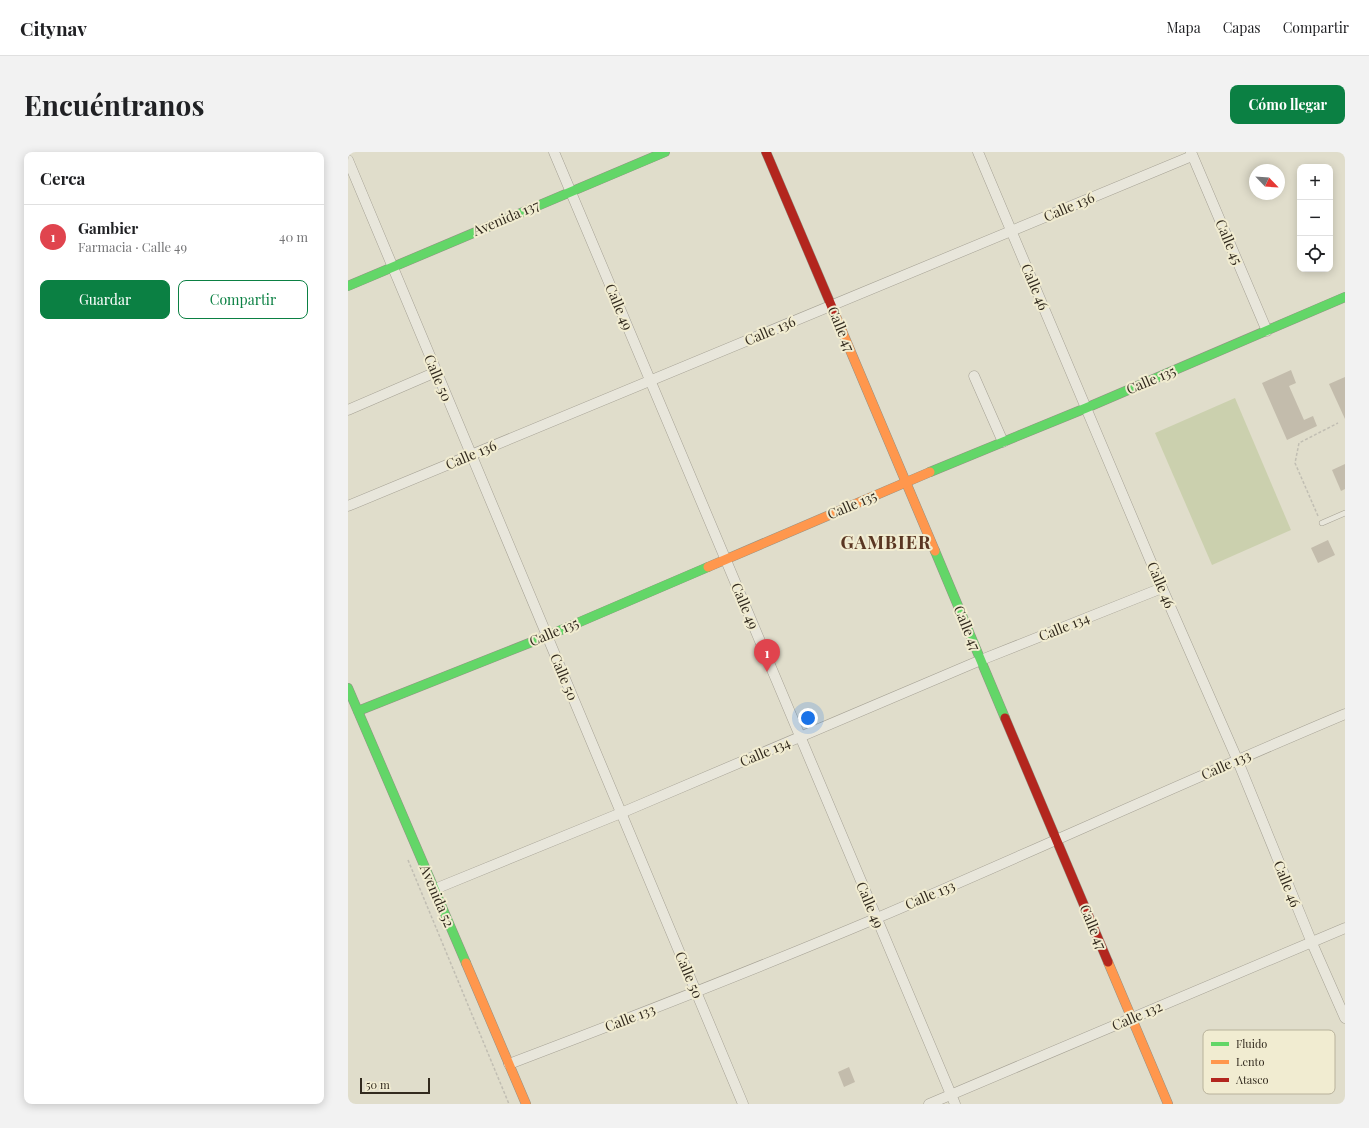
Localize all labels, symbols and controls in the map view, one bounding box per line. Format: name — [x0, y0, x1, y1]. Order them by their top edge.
text: Citynav — [20, 15, 87, 41]
text: Mapa — [1166, 18, 1201, 37]
text: Capas — [1223, 18, 1261, 37]
text: Compartir — [1283, 18, 1349, 37]
button: Cómo llegar — [1230, 85, 1345, 124]
text: Encuéntranos — [24, 86, 204, 123]
north arrow — [1249, 164, 1285, 200]
map controls — [1297, 164, 1333, 272]
button: + — [1297, 164, 1333, 200]
text: Cerca — [40, 167, 85, 189]
street label: Calle 136 — [1040, 187, 1097, 226]
street label: Avenida 137 — [469, 195, 542, 240]
button: − — [1297, 200, 1333, 236]
street label: Calle 45 — [1211, 216, 1248, 268]
text: Gambier — [78, 218, 138, 238]
text: 1 — [51, 228, 55, 245]
text: 40 m — [279, 228, 308, 245]
button: locate — [1297, 236, 1333, 272]
text: Farmacia · Calle 49 — [78, 238, 187, 255]
street label: Calle 46 — [1017, 261, 1054, 313]
button: Guardar — [40, 280, 170, 319]
button: Compartir — [178, 280, 308, 319]
street label: Calle 49 — [601, 281, 638, 333]
street label: Calle 47 — [824, 303, 860, 355]
street label: Calle 136 — [741, 311, 798, 350]
street label: Calle 50 — [420, 351, 457, 404]
street label: Calle 135 — [1123, 361, 1179, 398]
street label: Calle 136 — [442, 435, 499, 474]
street label: Calle 135 — [824, 486, 880, 523]
district label: GAMBIER — [840, 530, 932, 554]
street label: Calle 46 — [1143, 559, 1180, 611]
street label: Calle 49 — [727, 580, 764, 632]
street label: Calle 47 — [950, 602, 986, 654]
street label: Calle 134 — [1036, 608, 1092, 645]
street label: Calle 135 — [526, 613, 582, 650]
pin: 1 — [754, 639, 780, 672]
street label: Calle 50 — [546, 650, 583, 703]
your location — [798, 708, 818, 728]
street label: Calle 134 — [737, 732, 793, 771]
street label: Calle 133 — [1198, 745, 1254, 784]
street label: Calle 46 — [1269, 858, 1305, 910]
street label: Avenida 52 — [415, 861, 459, 930]
street label: Calle 133 — [902, 876, 958, 914]
street label: Calle 49 — [852, 879, 889, 931]
street label: Calle 47 — [1076, 901, 1112, 953]
street label: Calle 50 — [671, 948, 708, 1001]
street label: Calle 132 — [1109, 996, 1165, 1035]
street label: Calle 133 — [602, 999, 658, 1036]
legend — [1203, 1030, 1335, 1094]
text: Fluido — [1236, 1036, 1267, 1051]
text: Lento — [1236, 1054, 1265, 1069]
text: Atasco — [1235, 1072, 1269, 1087]
scale bar — [360, 1076, 430, 1095]
text: 50 m — [366, 1077, 390, 1092]

